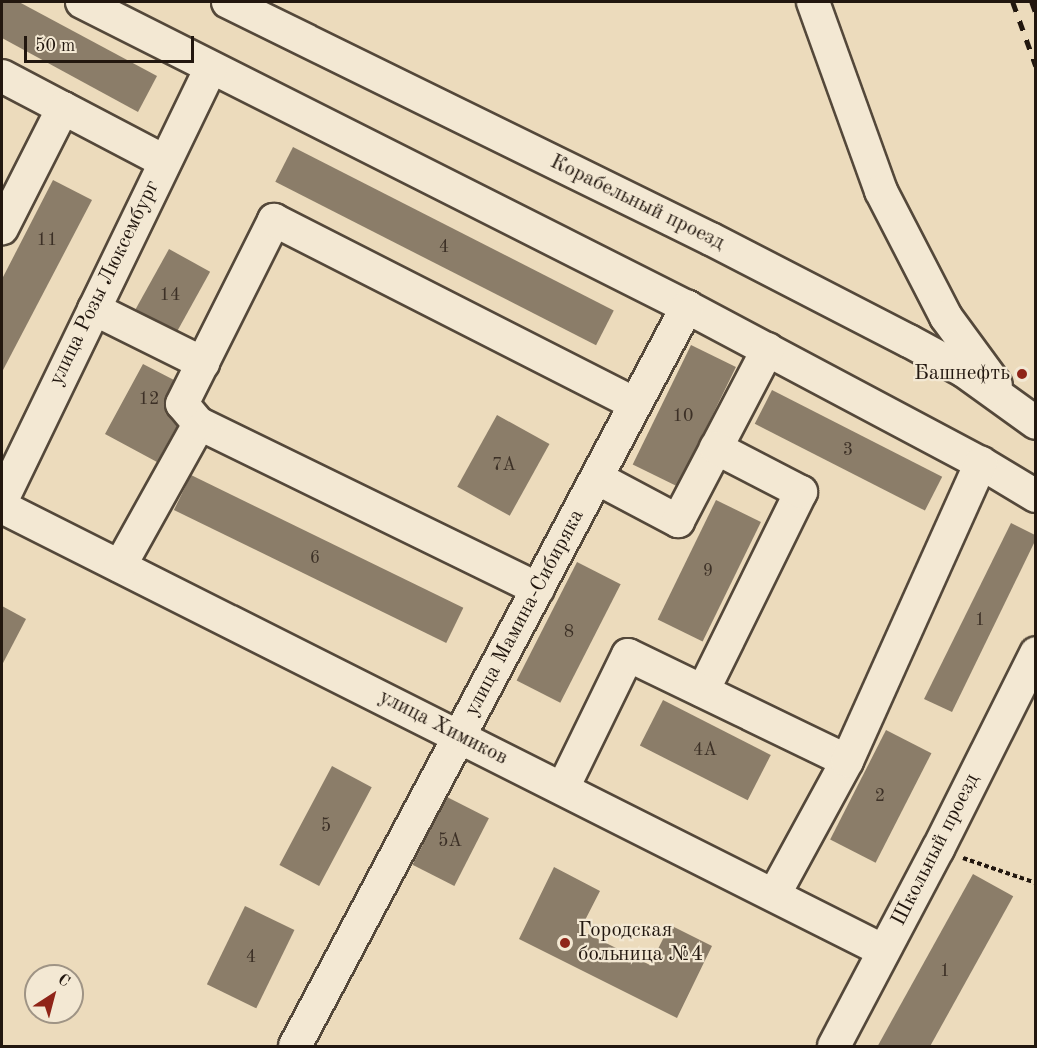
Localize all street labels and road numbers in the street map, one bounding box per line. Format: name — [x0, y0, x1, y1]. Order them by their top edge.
street label: Корабельный проезд — [546, 150, 728, 256]
street label: улица Розы Люксембург — [44, 176, 166, 390]
street label: улица Мамина-Сибиряка — [460, 505, 590, 721]
street label: улица Химиков — [374, 685, 512, 771]
street label: Школьный проезд — [887, 770, 985, 930]

